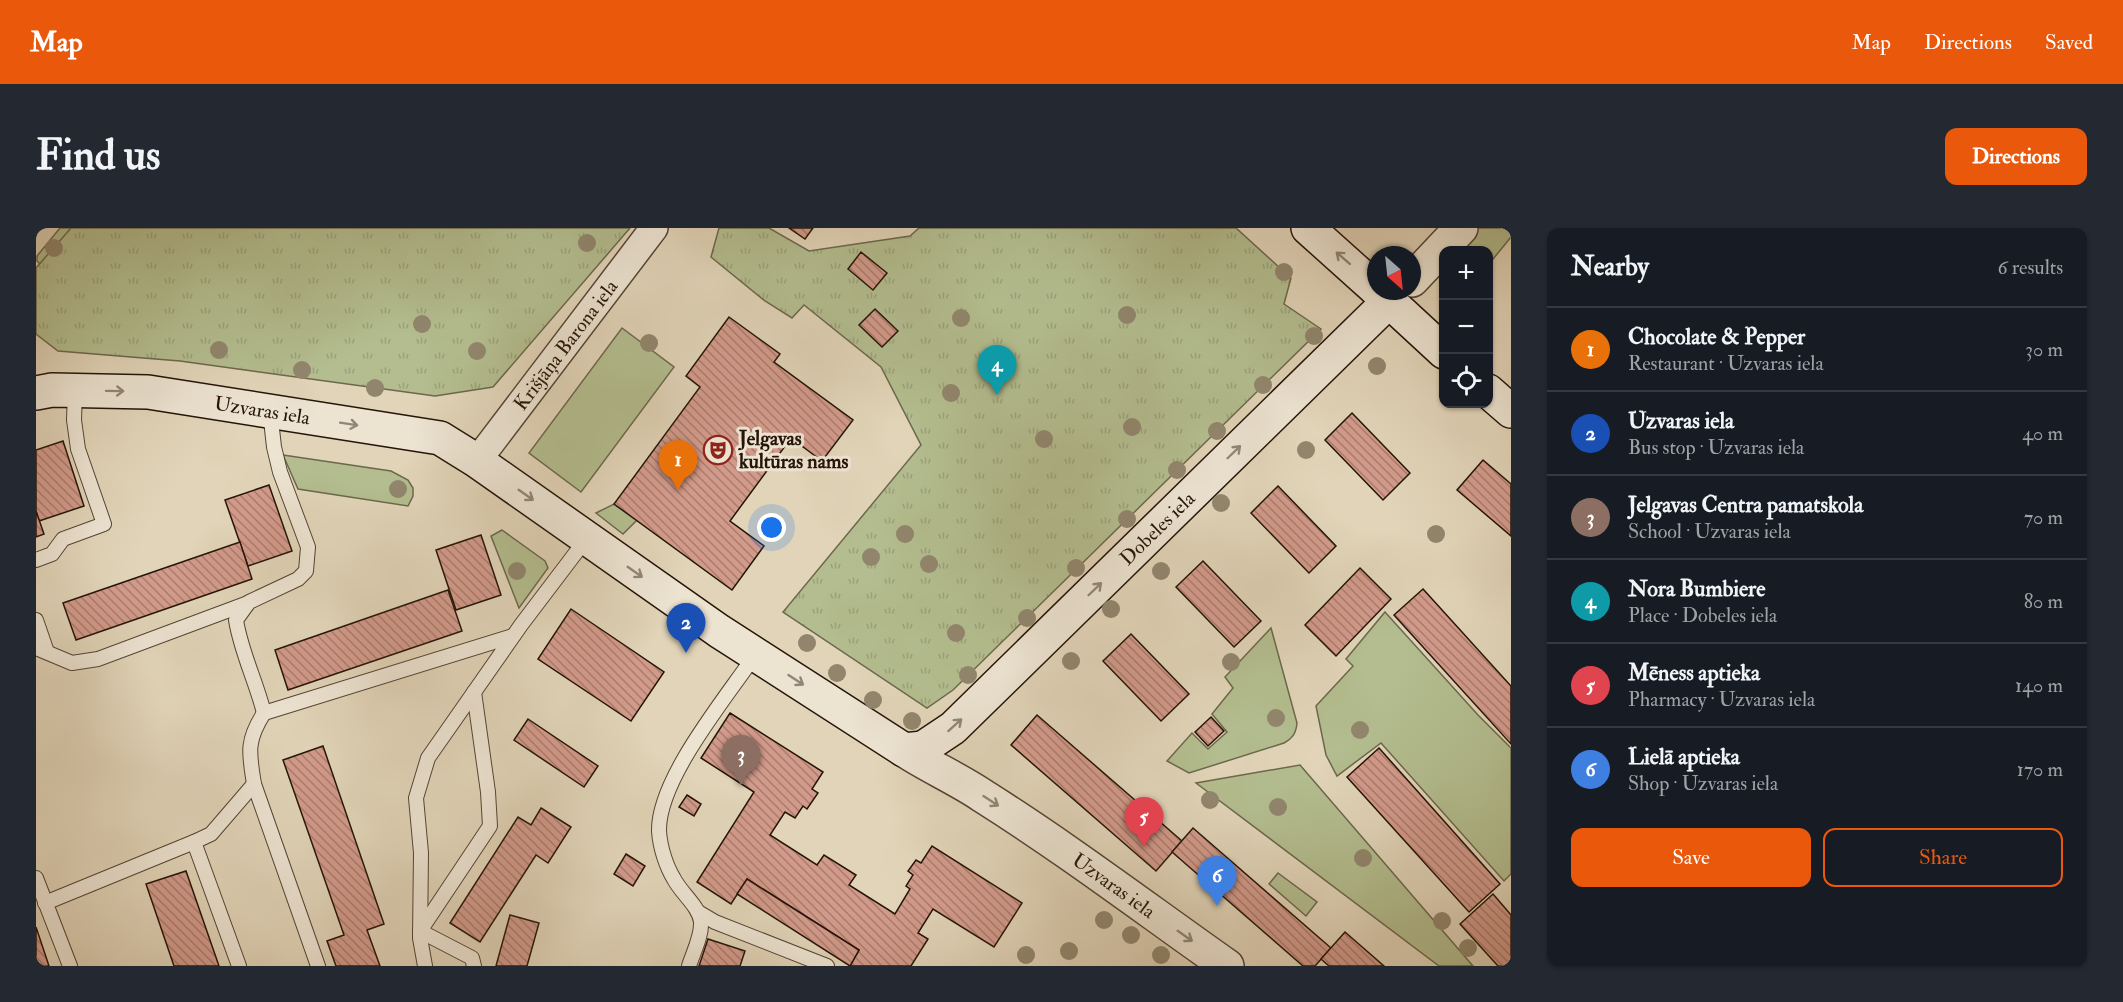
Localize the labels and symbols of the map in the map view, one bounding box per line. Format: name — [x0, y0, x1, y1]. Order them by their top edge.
north arrow — [1367, 246, 1421, 300]
one-way arrow — [1336, 251, 1351, 265]
street label: Krišjāņa Barona iela — [508, 274, 623, 415]
pin: 4 — [978, 346, 1016, 395]
one-way arrow — [105, 385, 125, 397]
street label: Uzvaras iela — [213, 390, 313, 430]
one-way arrow — [339, 419, 359, 430]
place label: Jelgavas kultūras nams — [738, 426, 848, 474]
theatre icon: Jelgavas kultūras nams — [702, 434, 734, 466]
pin: 1 — [658, 440, 698, 490]
one-way arrow — [1227, 445, 1242, 460]
street label: Dobeles iela — [1114, 485, 1201, 571]
one-way arrow — [518, 489, 534, 501]
your location — [757, 513, 786, 542]
one-way arrow — [626, 566, 642, 578]
one-way arrow — [1087, 581, 1102, 596]
pin: 2 — [666, 604, 706, 653]
one-way arrow — [788, 674, 805, 687]
one-way arrow — [947, 718, 962, 732]
pin: 3 — [722, 736, 760, 785]
one-way arrow — [982, 795, 999, 807]
pin: 5 — [1124, 798, 1164, 847]
street label: Uzvaras iela — [1067, 847, 1161, 924]
pin: 6 — [1198, 856, 1236, 906]
one-way arrow — [1177, 930, 1193, 943]

